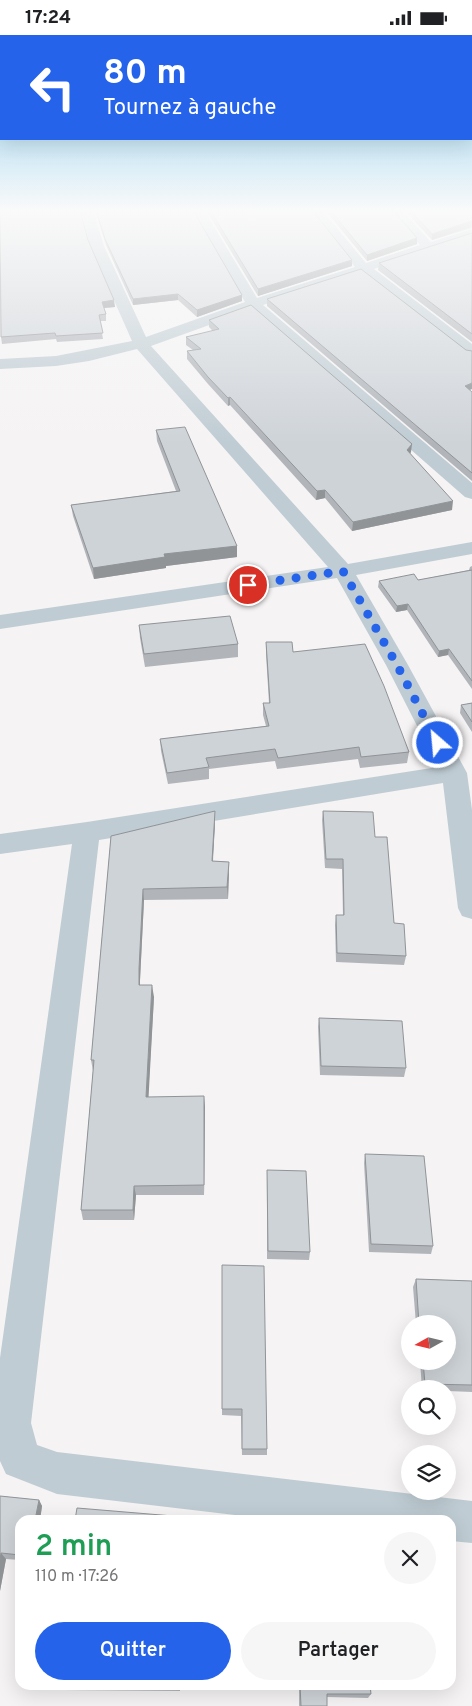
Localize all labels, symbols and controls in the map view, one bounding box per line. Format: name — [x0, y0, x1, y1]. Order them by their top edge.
text: 17:24 — [25, 6, 71, 30]
text: 80 m — [103, 52, 187, 96]
icon: left — [20, 55, 85, 120]
text: Tournez à gauche — [103, 95, 276, 122]
pin — [227, 564, 269, 606]
icon: arrive — [234, 571, 262, 599]
position arrow — [411, 716, 463, 768]
north arrow — [401, 1315, 456, 1370]
map controls — [401, 1315, 456, 1500]
button: search — [401, 1380, 456, 1435]
button: layers — [401, 1445, 456, 1500]
text: 2 min — [35, 1529, 112, 1566]
button: close — [384, 1532, 436, 1584]
text: 110 m · 17:26 — [35, 1567, 119, 1587]
button: Quitter — [35, 1622, 231, 1680]
button: Partager — [241, 1622, 436, 1680]

